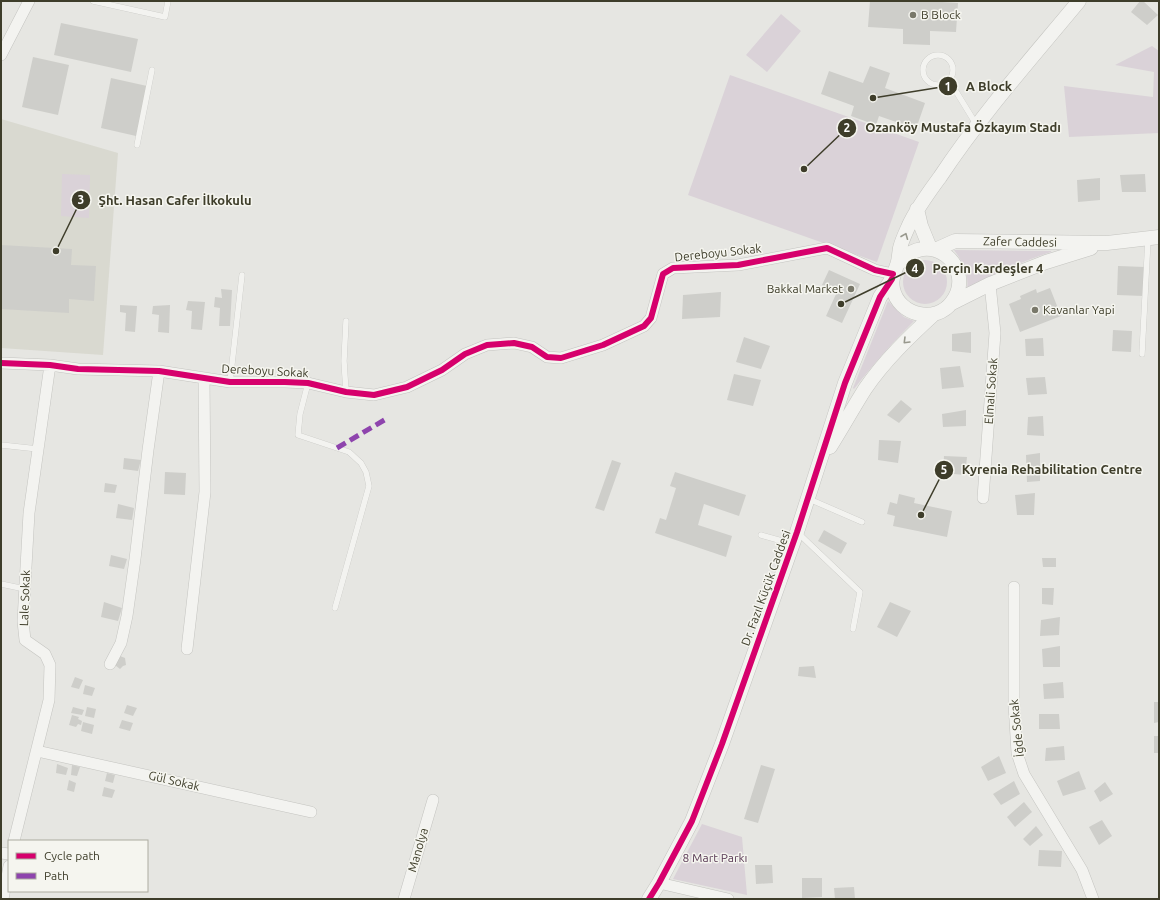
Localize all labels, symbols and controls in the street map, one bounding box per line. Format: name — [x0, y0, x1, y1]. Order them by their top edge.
place label: B Block — [921, 8, 961, 21]
marker: B Block — [908, 10, 918, 20]
callout: A Block — [938, 74, 1020, 99]
text: A Block — [966, 79, 1013, 93]
text: 1 — [945, 80, 951, 93]
callout: Ozanköy Mustafa Özkayım Stadı — [837, 115, 1068, 140]
text: Ozanköy Mustafa Özkayım Stadı — [865, 120, 1061, 134]
text: 2 — [844, 121, 851, 134]
callout: Şht. Hasan Cafer İlkokulu — [71, 188, 260, 213]
text: 3 — [78, 193, 84, 206]
text: Şht. Hasan Cafer İlkokulu — [99, 193, 252, 208]
one-way arrow — [900, 232, 908, 239]
street label: Zafer Caddesi — [983, 234, 1057, 249]
street label: Dereboyu Sokak — [674, 241, 762, 264]
callout: Perçin Kardeşler 4 — [905, 256, 1052, 281]
text: Perçin Kardeşler 4 — [933, 261, 1043, 277]
text: 4 — [912, 262, 919, 275]
place label: Bakkal Market — [767, 282, 843, 295]
marker: Bakkal Market — [846, 284, 856, 294]
place label: Kavanlar Yapi — [1043, 303, 1115, 316]
marker: Kavanlar Yapi — [1030, 305, 1040, 315]
one-way arrow — [903, 336, 910, 344]
street label: Elmali Sokak — [982, 357, 999, 425]
street label: Dereboyu Sokak — [221, 362, 309, 379]
callout: Kyrenia Rehabilitation Centre — [934, 457, 1150, 482]
text: Kyrenia Rehabilitation Centre — [962, 462, 1142, 476]
text: 5 — [941, 463, 948, 476]
street label: Dr. Fazıl Küçük Caddesi — [739, 528, 793, 647]
street label: Lale Sokak — [17, 570, 32, 626]
street label: İĝde Sokak — [1007, 699, 1026, 758]
street label: Gül Sokak — [147, 768, 201, 793]
street label: Manolya — [405, 826, 430, 874]
legend — [8, 840, 148, 892]
text: Cycle path — [44, 849, 100, 862]
park label: 8 Mart Parkı — [683, 851, 747, 864]
text: Path — [44, 869, 69, 882]

